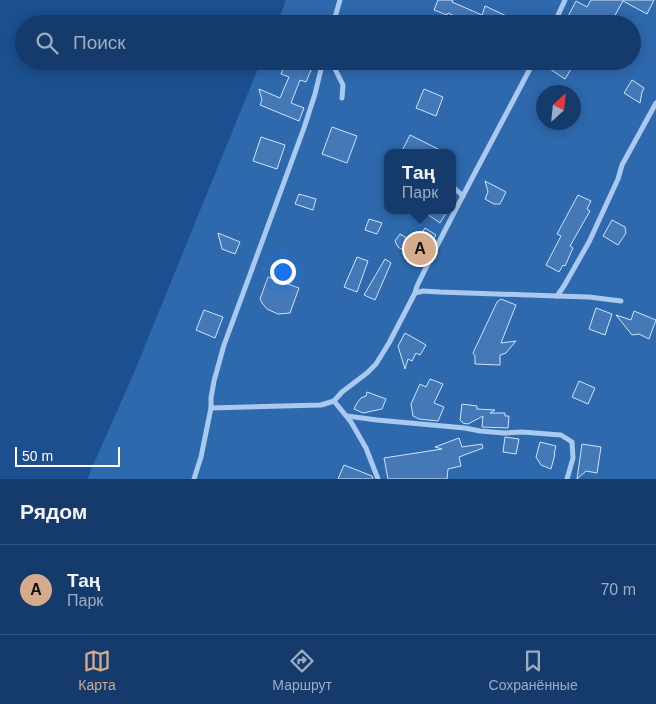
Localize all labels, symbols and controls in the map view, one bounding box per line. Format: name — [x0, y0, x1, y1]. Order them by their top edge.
search box — [15, 15, 641, 70]
icon: search — [33, 29, 61, 57]
text: Поиск — [73, 32, 126, 53]
north arrow — [536, 85, 581, 130]
popup — [384, 149, 456, 214]
text: Таң — [402, 162, 435, 183]
text: Парк — [402, 184, 438, 201]
pin: A — [404, 230, 436, 268]
your location — [270, 259, 296, 285]
scale bar — [15, 444, 120, 467]
text: 50 m — [22, 448, 53, 464]
text: Рядом — [20, 500, 87, 523]
text: Таң — [67, 570, 100, 591]
text: A — [30, 581, 42, 598]
text: 70 m — [600, 581, 636, 598]
text: Парк — [67, 592, 103, 609]
tab: Карта — [78, 647, 116, 693]
tab: Маршрут — [272, 647, 332, 693]
tab: Сохранённые — [489, 647, 578, 693]

